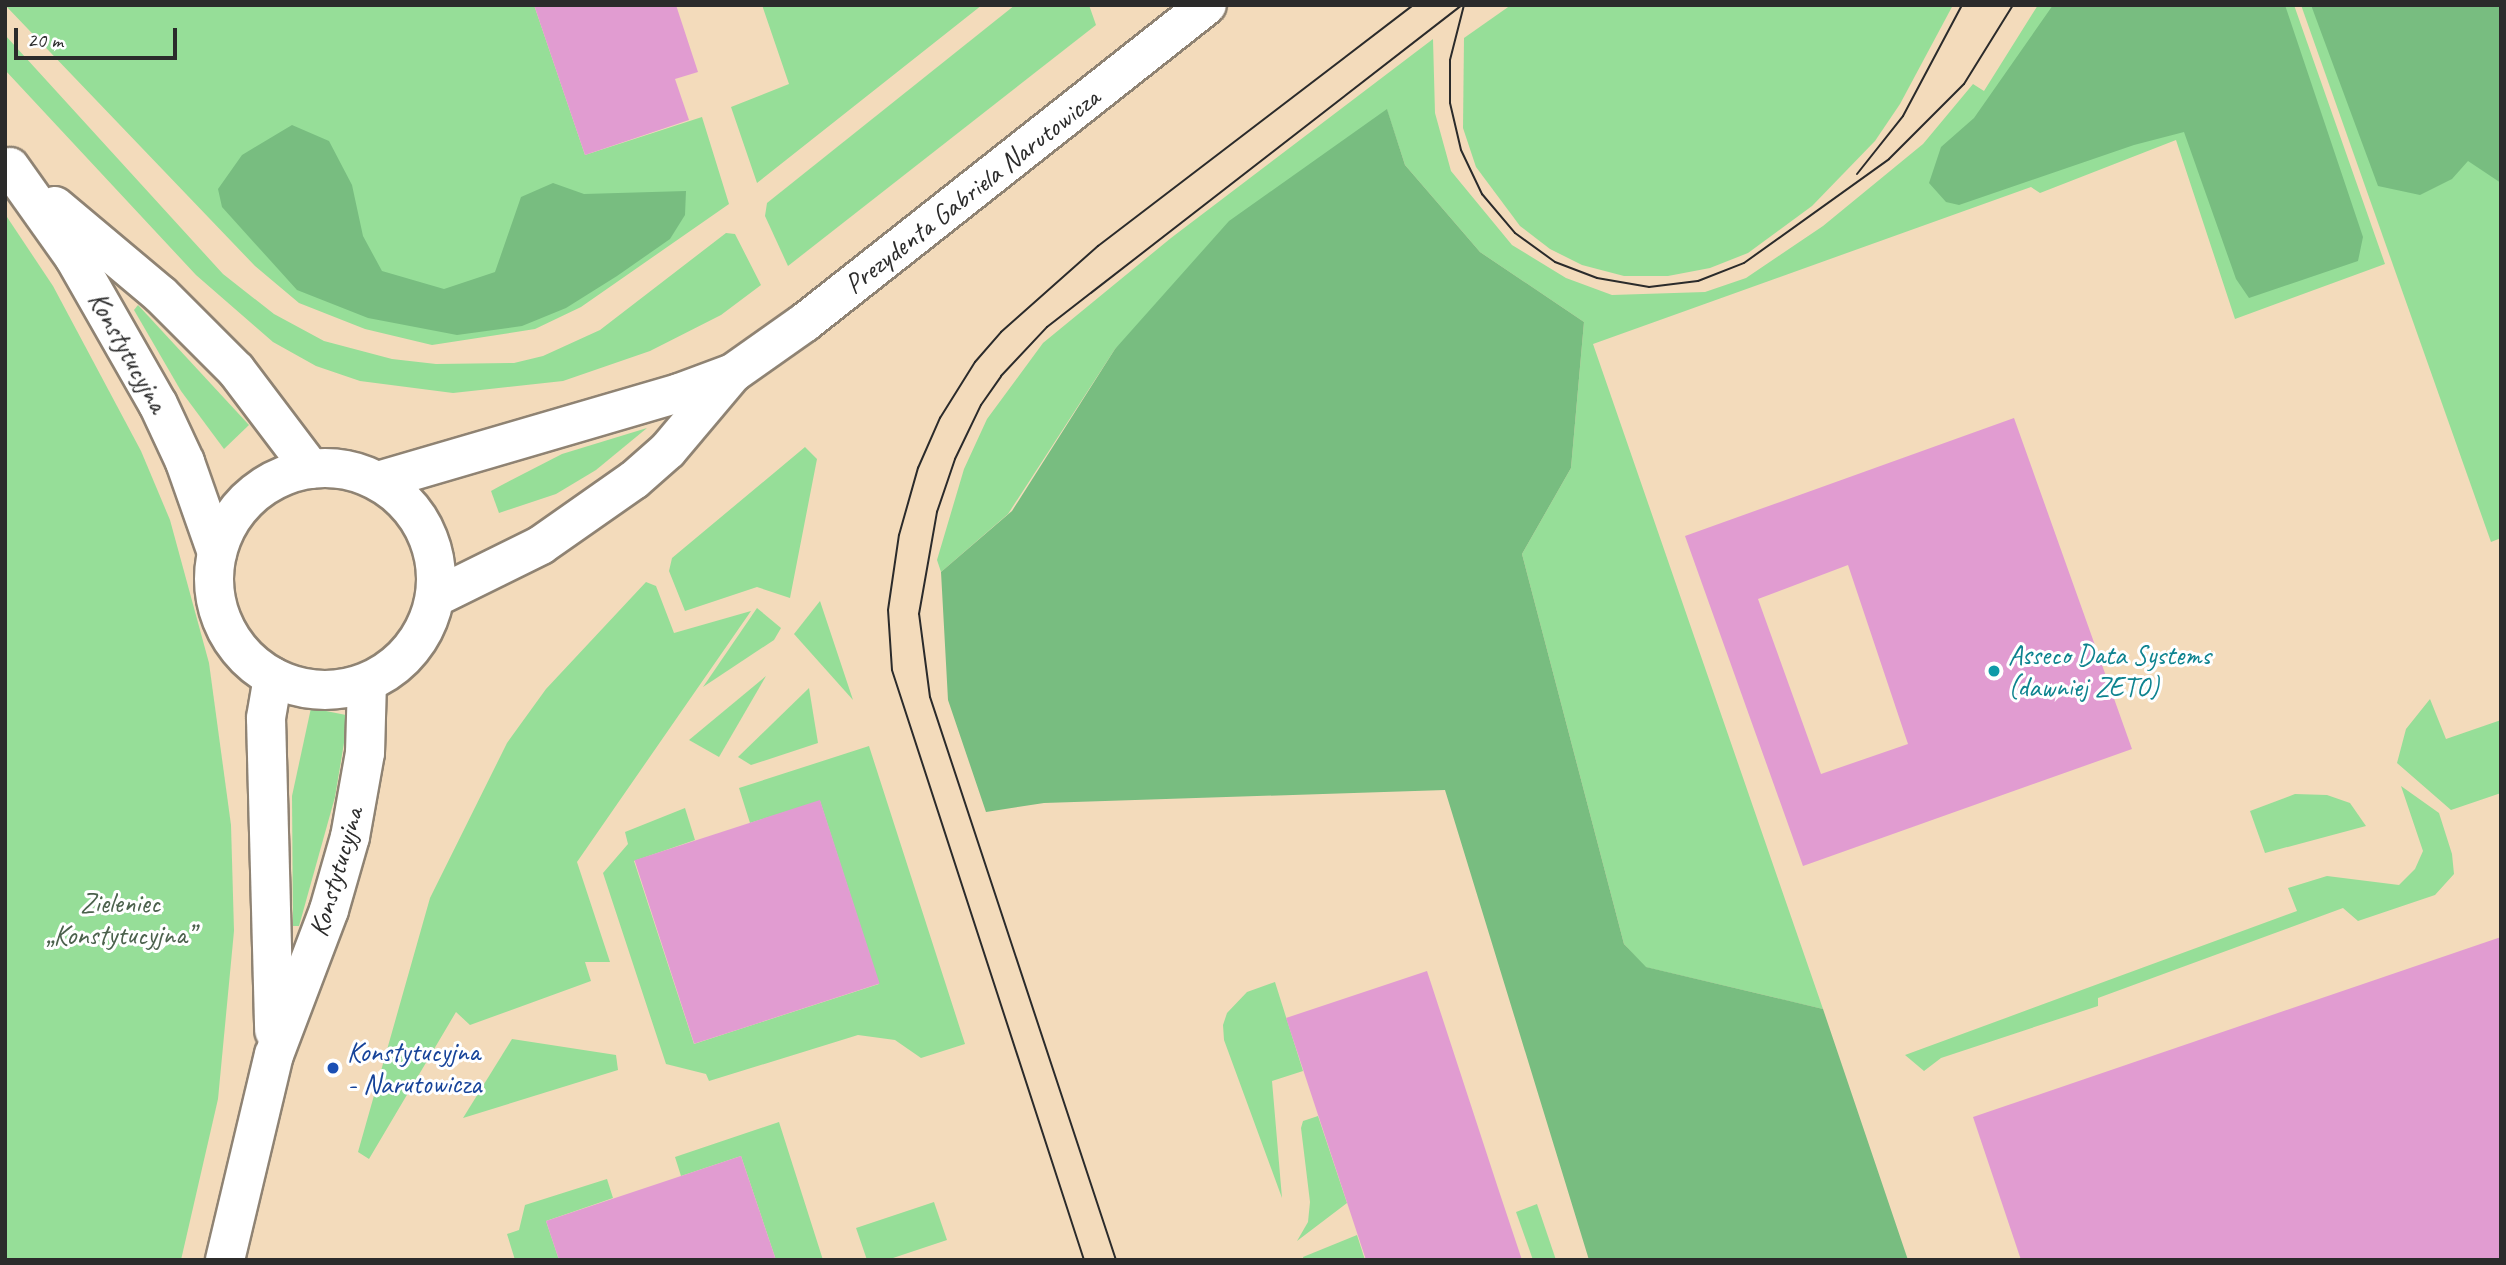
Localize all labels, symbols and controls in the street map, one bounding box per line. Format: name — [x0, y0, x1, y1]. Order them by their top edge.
scale bar — [18, 14, 180, 58]
text: 20 m — [27, 27, 63, 53]
street label: Prezydenta Gabriela Narutowicza — [837, 81, 1107, 301]
street label: Konstytucyjna — [81, 286, 175, 418]
place label: Asseco Data Systems (dawniej ZETO) — [2008, 638, 2209, 704]
marker: Asseco Data Systems (dawniej ZETO) — [1986, 663, 2002, 679]
street label: Konstytucyjna — [302, 804, 370, 940]
park label: Zieleniec „Konstytucyjna” — [46, 886, 194, 952]
place label: Konstytucyjna - Narutowicza — [347, 1035, 481, 1101]
marker: Konstytucyjna - Narutowicza — [325, 1060, 341, 1076]

